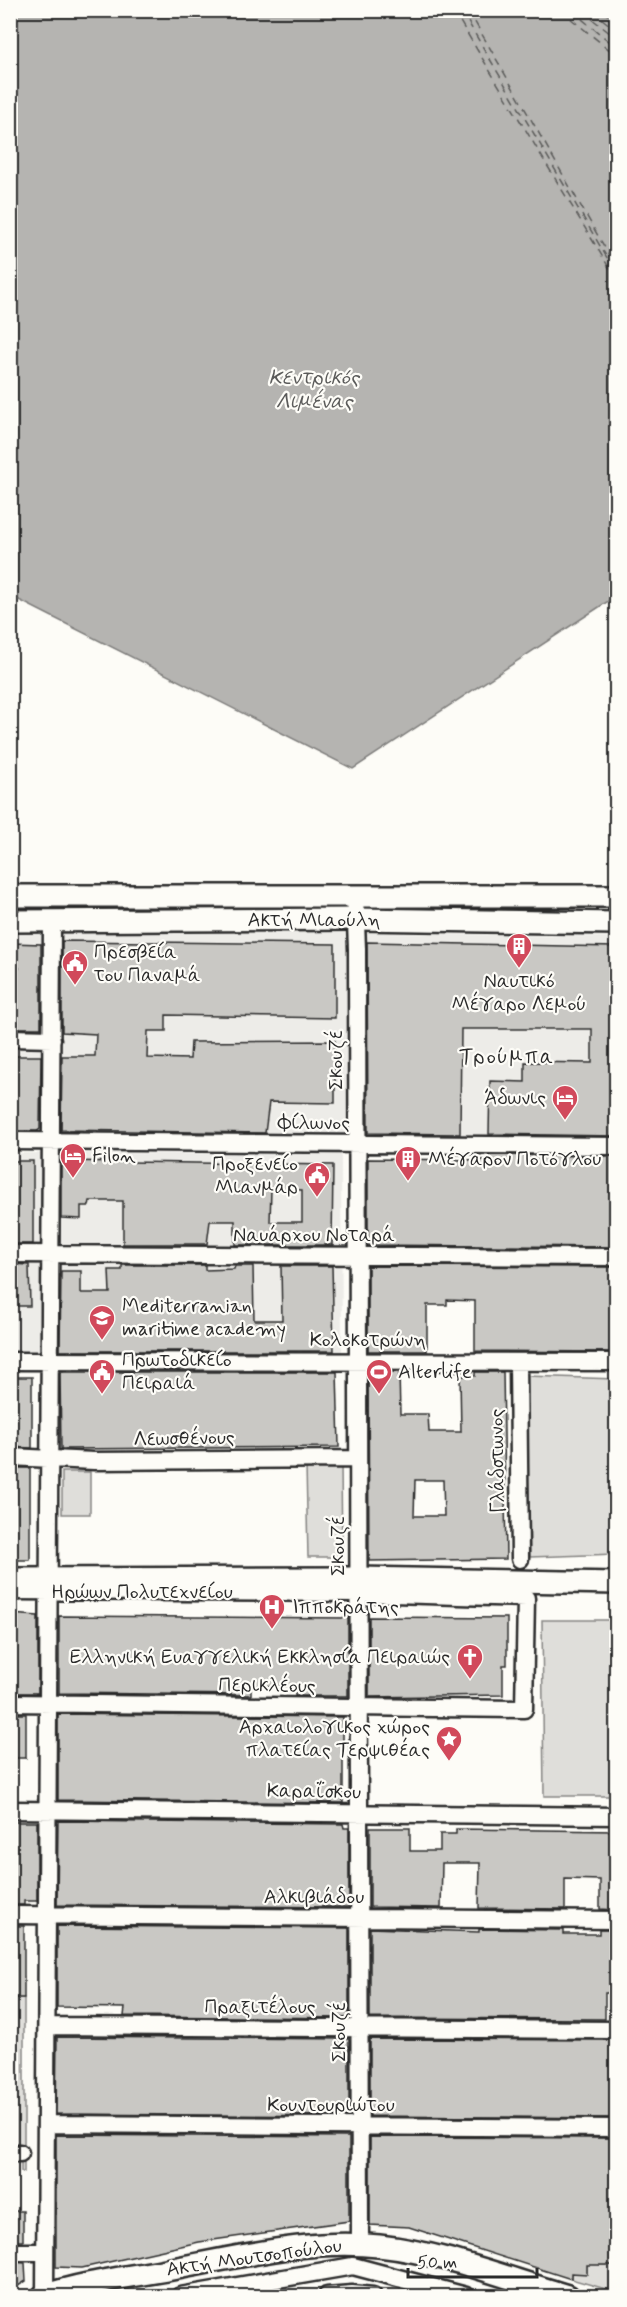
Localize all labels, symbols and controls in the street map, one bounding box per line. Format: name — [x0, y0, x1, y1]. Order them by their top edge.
water label: Κεντρικός Λιμένας — [269, 364, 361, 416]
street label: Ακτή Μιαούλη — [248, 907, 380, 934]
building icon: Ναυτικό Μέγαρο Λεμού — [504, 931, 534, 969]
place label: Πρεσβεία του Παναμά — [93, 939, 201, 989]
public building icon: Πρεσβεία του Παναμά — [60, 948, 90, 986]
place label: Ναυτικό Μέγαρο Λεμού — [452, 968, 586, 1018]
street label: Σκουζέ — [323, 1030, 350, 1090]
district label: Τρούμπα — [459, 1043, 555, 1071]
hotel icon: Άδωνις — [550, 1083, 580, 1121]
place label: Άδωνις — [484, 1085, 546, 1112]
street label: Φίλωνος — [277, 1110, 350, 1137]
hotel icon: Filon — [58, 1141, 88, 1179]
place label: Filon — [92, 1143, 136, 1170]
building icon: Μέγαρον Ποτόγλου — [393, 1144, 423, 1182]
place label: Μέγαρον Ποτόγλου — [428, 1146, 601, 1173]
place label: Προξενείο Μιανμάρ — [212, 1151, 298, 1201]
public building icon: Προξενείο Μιανμάρ — [302, 1160, 332, 1198]
street label: Ναυάρχου Νοταρά — [233, 1222, 395, 1249]
place label: Mediterranian maritime academy — [122, 1293, 286, 1343]
school or university icon: Mediterranian maritime academy — [87, 1303, 117, 1341]
street label: Κολοκοτρώνη — [310, 1327, 426, 1354]
place label: Πρωτοδικείο Πειραιά — [122, 1347, 232, 1397]
public building icon: Πρωτοδικείο Πειραιά — [87, 1357, 117, 1395]
sports icon: Alterlife — [364, 1357, 394, 1395]
place label: Alterlife — [398, 1359, 472, 1386]
street label: Γλάδστωνος — [484, 1408, 512, 1514]
street label: Λεωσθένους — [133, 1425, 235, 1453]
street label: Σκουζέ — [325, 1516, 352, 1576]
street label: Ηρώων Πολυτεχνείου — [51, 1579, 233, 1606]
hospital icon: Ιπποκράτης — [257, 1592, 287, 1630]
place label: Ιπποκράτης — [292, 1594, 399, 1621]
church icon: Ελληνική Ευαγγελική Εκκλησία Πειραιώς — [455, 1642, 485, 1680]
place label: Ελληνική Ευαγγελική Εκκλησία Πειραιώς — [70, 1644, 450, 1671]
street label: Περικλέους — [218, 1672, 316, 1700]
place label: Αρχαιολογικος χώρος πλατείας Τερψιθέας — [239, 1714, 430, 1764]
place icon: Αρχαιολογικος χώρος πλατείας Τερψιθέας — [434, 1724, 464, 1762]
street label: Καραΐσκου — [267, 1778, 361, 1806]
street label: Αλκιβιάδου — [264, 1884, 364, 1911]
street label: Πραξιτέλους — [205, 1994, 316, 2021]
street label: Σκουζέ — [326, 2002, 353, 2062]
street label: Κουντουριώτου — [267, 2092, 395, 2119]
street label: Ακτή Μουτσοπούλου — [165, 2232, 343, 2284]
scale bar — [408, 2241, 537, 2279]
text: 50 m — [417, 2251, 457, 2275]

